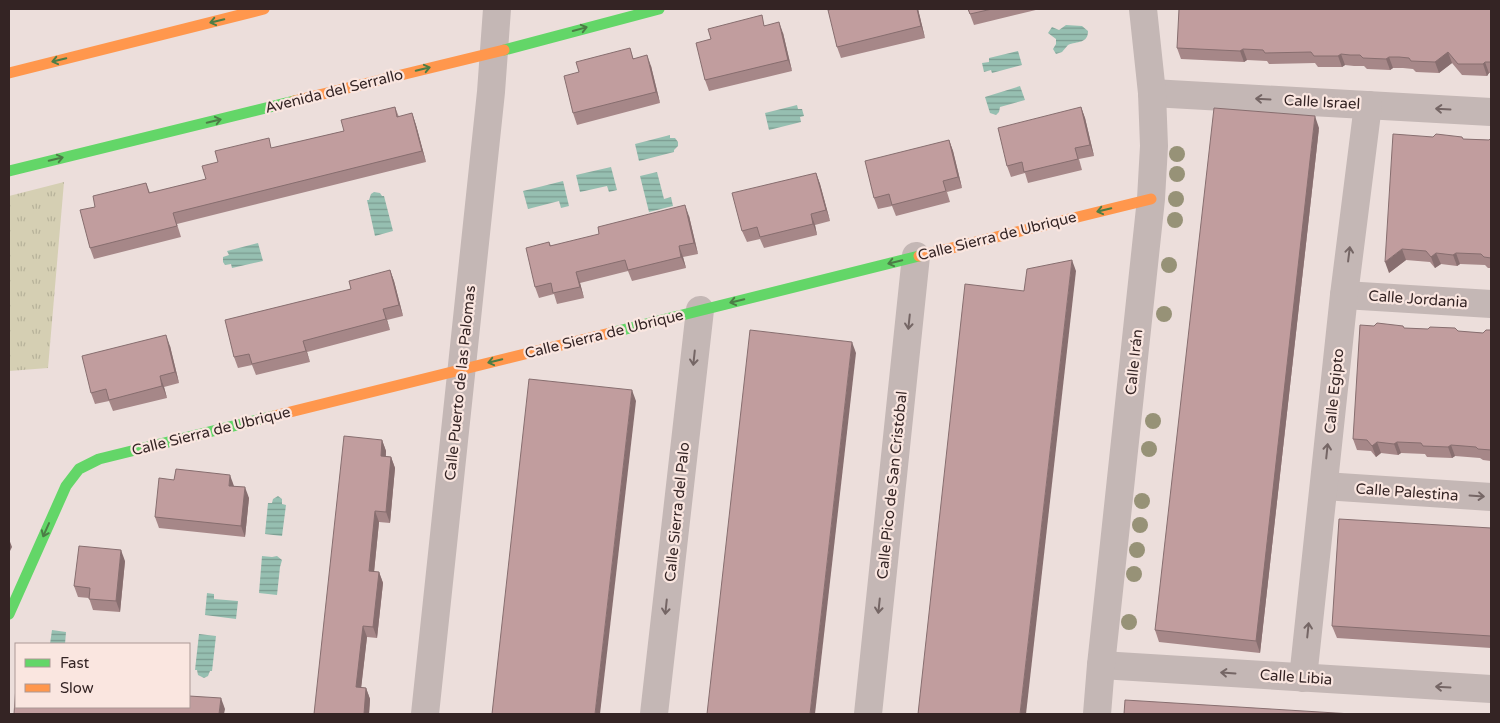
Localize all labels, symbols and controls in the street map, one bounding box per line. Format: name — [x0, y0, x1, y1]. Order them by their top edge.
one-way arrow — [209, 16, 225, 26]
one-way arrow — [572, 24, 588, 34]
one-way arrow — [52, 56, 68, 65]
one-way arrow — [414, 64, 430, 73]
street label: Avenida del Serrallo — [263, 65, 405, 117]
street label: Calle Israel — [1283, 91, 1361, 113]
one-way arrow — [1255, 94, 1271, 103]
one-way arrow — [1435, 105, 1451, 114]
one-way arrow — [205, 115, 221, 125]
one-way arrow — [48, 154, 64, 164]
one-way arrow — [1096, 206, 1112, 215]
street label: Calle Sierra de Ubrique — [916, 208, 1078, 264]
one-way arrow — [1344, 247, 1354, 263]
one-way arrow — [888, 258, 904, 267]
street label: Calle Puerto de las Palomas — [441, 284, 479, 482]
street label: Calle Jordania — [1368, 287, 1468, 311]
one-way arrow — [730, 297, 746, 306]
street label: Calle Sierra de Ubrique — [523, 306, 685, 362]
one-way arrow — [904, 314, 914, 330]
street label: Calle Irán — [1122, 328, 1146, 396]
street label: Calle Egipto — [1321, 348, 1347, 434]
one-way arrow — [689, 350, 699, 366]
one-way arrow — [487, 357, 503, 366]
street label: Calle Pico de San Cristóbal — [873, 390, 911, 580]
street label: Calle Sierra de Ubrique — [130, 403, 292, 459]
street label: Calle Sierra del Palo — [661, 441, 693, 583]
one-way arrow — [1323, 443, 1332, 459]
street label: Calle Palestina — [1355, 479, 1459, 505]
one-way arrow — [1469, 491, 1485, 500]
one-way arrow — [41, 522, 50, 537]
one-way arrow — [874, 597, 884, 613]
one-way arrow — [661, 599, 671, 615]
one-way arrow — [1304, 622, 1313, 638]
legend — [15, 643, 190, 708]
text: Fast — [60, 654, 90, 672]
street label: Calle Libia — [1259, 665, 1333, 689]
one-way arrow — [1220, 668, 1236, 677]
text: Slow — [60, 679, 94, 697]
one-way arrow — [1435, 682, 1451, 691]

